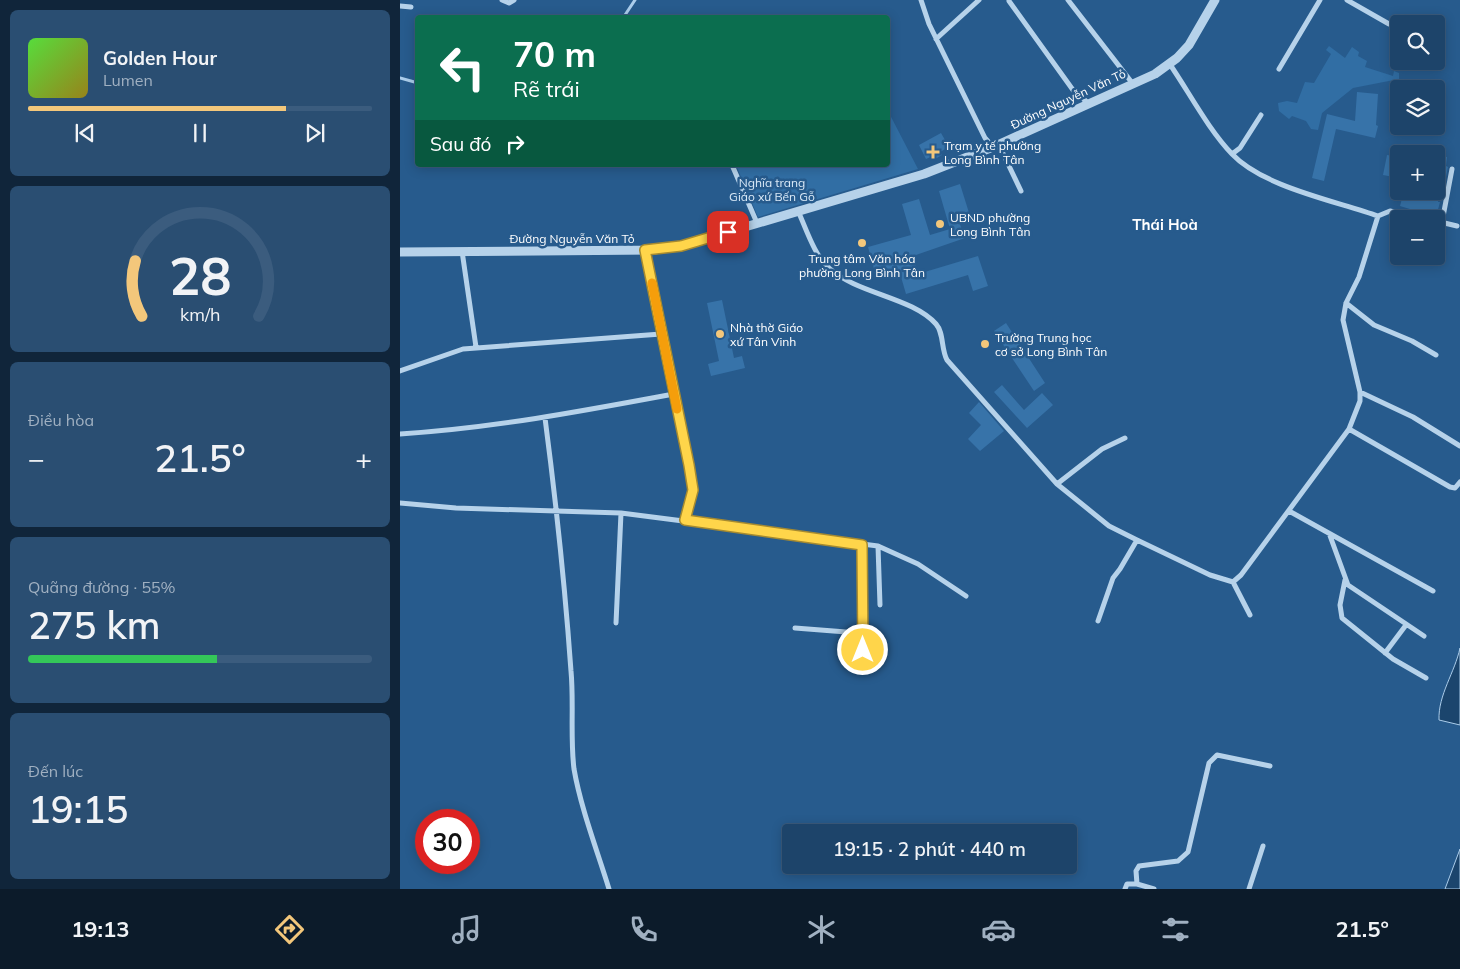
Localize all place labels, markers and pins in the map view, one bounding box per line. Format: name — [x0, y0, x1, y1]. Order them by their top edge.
place label: Trạm y tế phường Long Bình Tân — [944, 138, 1041, 167]
marker: Trạm y tế phường Long Bình Tân — [926, 145, 940, 159]
place label: UBND phường Long Bình Tân — [950, 210, 1030, 239]
pin — [707, 211, 749, 253]
marker: UBND phường Long Bình Tân — [934, 218, 946, 230]
marker: Trung tâm Văn hóa phường Long Bình Tân — [856, 237, 868, 249]
place label: Trung tâm Văn hóa phường Long Bình Tân — [799, 251, 925, 280]
place label: Nhà thờ Giáo xứ Tân Vinh — [730, 320, 803, 349]
marker: Nhà thờ Giáo xứ Tân Vinh — [714, 328, 726, 340]
place label: Trường Trung học cơ sở Long Bình Tân — [995, 330, 1107, 359]
marker: Trường Trung học cơ sở Long Bình Tân — [979, 338, 991, 350]

